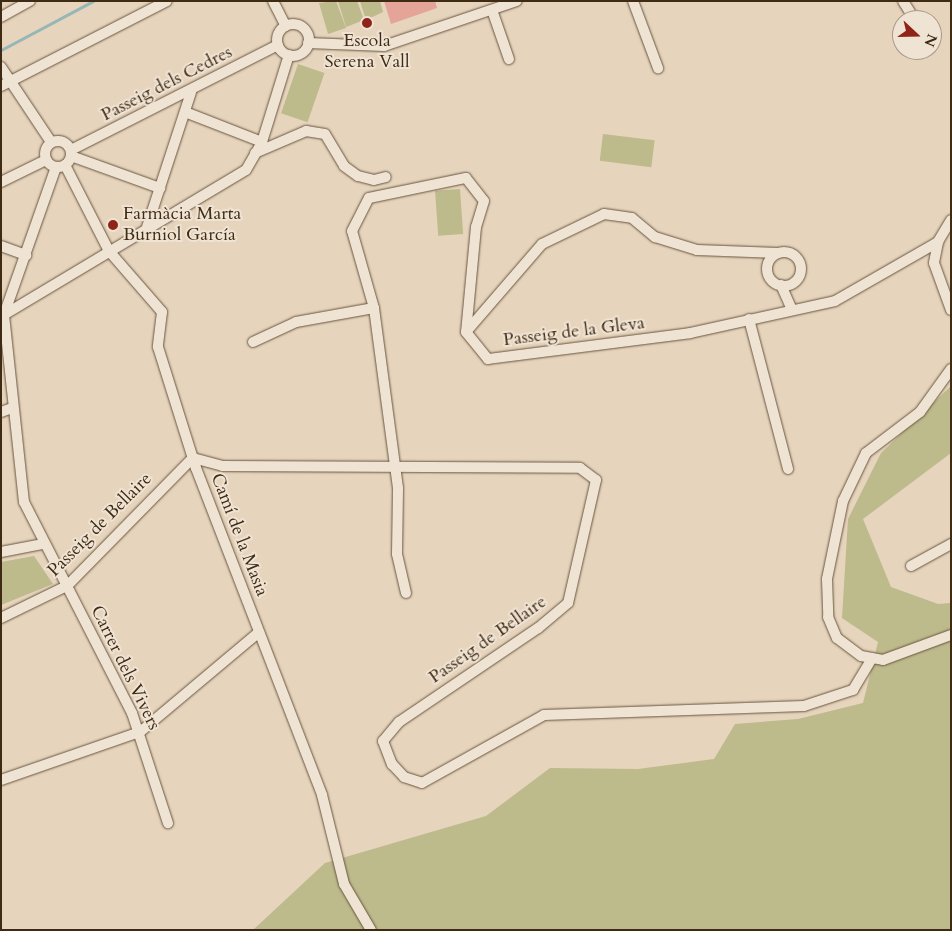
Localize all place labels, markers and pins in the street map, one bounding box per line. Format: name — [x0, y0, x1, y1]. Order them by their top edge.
marker: Escola Serena Vall — [361, 17, 373, 29]
place label: Escola Serena Vall — [325, 31, 409, 74]
place label: Farmàcia Marta Burniol García — [123, 204, 241, 246]
marker: Farmàcia Marta Burniol García — [107, 219, 119, 231]

